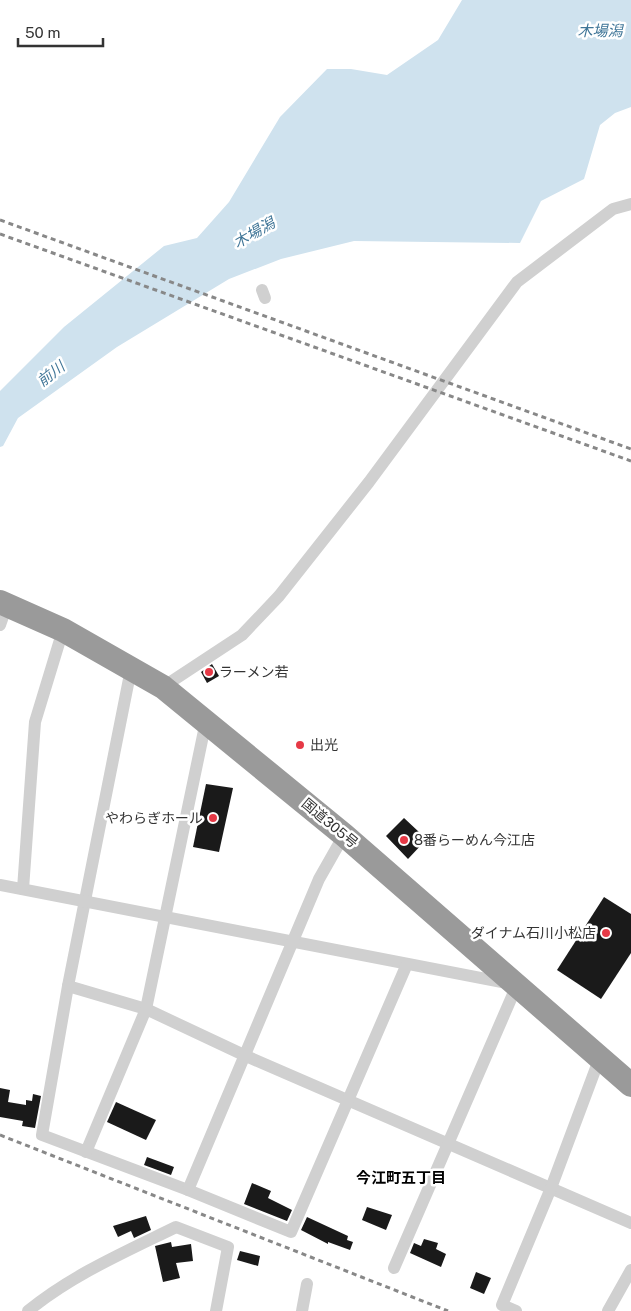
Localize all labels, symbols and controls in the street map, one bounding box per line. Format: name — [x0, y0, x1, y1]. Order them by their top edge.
scale bar — [18, 15, 102, 47]
water label: 木場潟 — [577, 22, 624, 39]
text: 50 m — [25, 24, 60, 41]
water label: 木場潟 — [230, 213, 279, 251]
water label: 前川 — [34, 356, 69, 390]
place label: ラーメン若 — [219, 664, 288, 680]
marker: ラーメン若 — [203, 666, 215, 678]
place label: 出光 — [310, 737, 338, 753]
marker: 出光 — [294, 739, 306, 751]
street label: 国道305号 — [299, 795, 361, 851]
place label: やわらぎホール — [105, 810, 203, 826]
marker: やわらぎホール — [207, 812, 219, 824]
place label: 8番らーめん今江店 — [414, 832, 535, 848]
marker: 8番らーめん今江店 — [398, 834, 410, 846]
place label: ダイナム石川小松店 — [471, 925, 596, 941]
marker: ダイナム石川小松店 — [600, 927, 612, 939]
district label: 今江町五丁目 — [356, 1169, 446, 1186]

